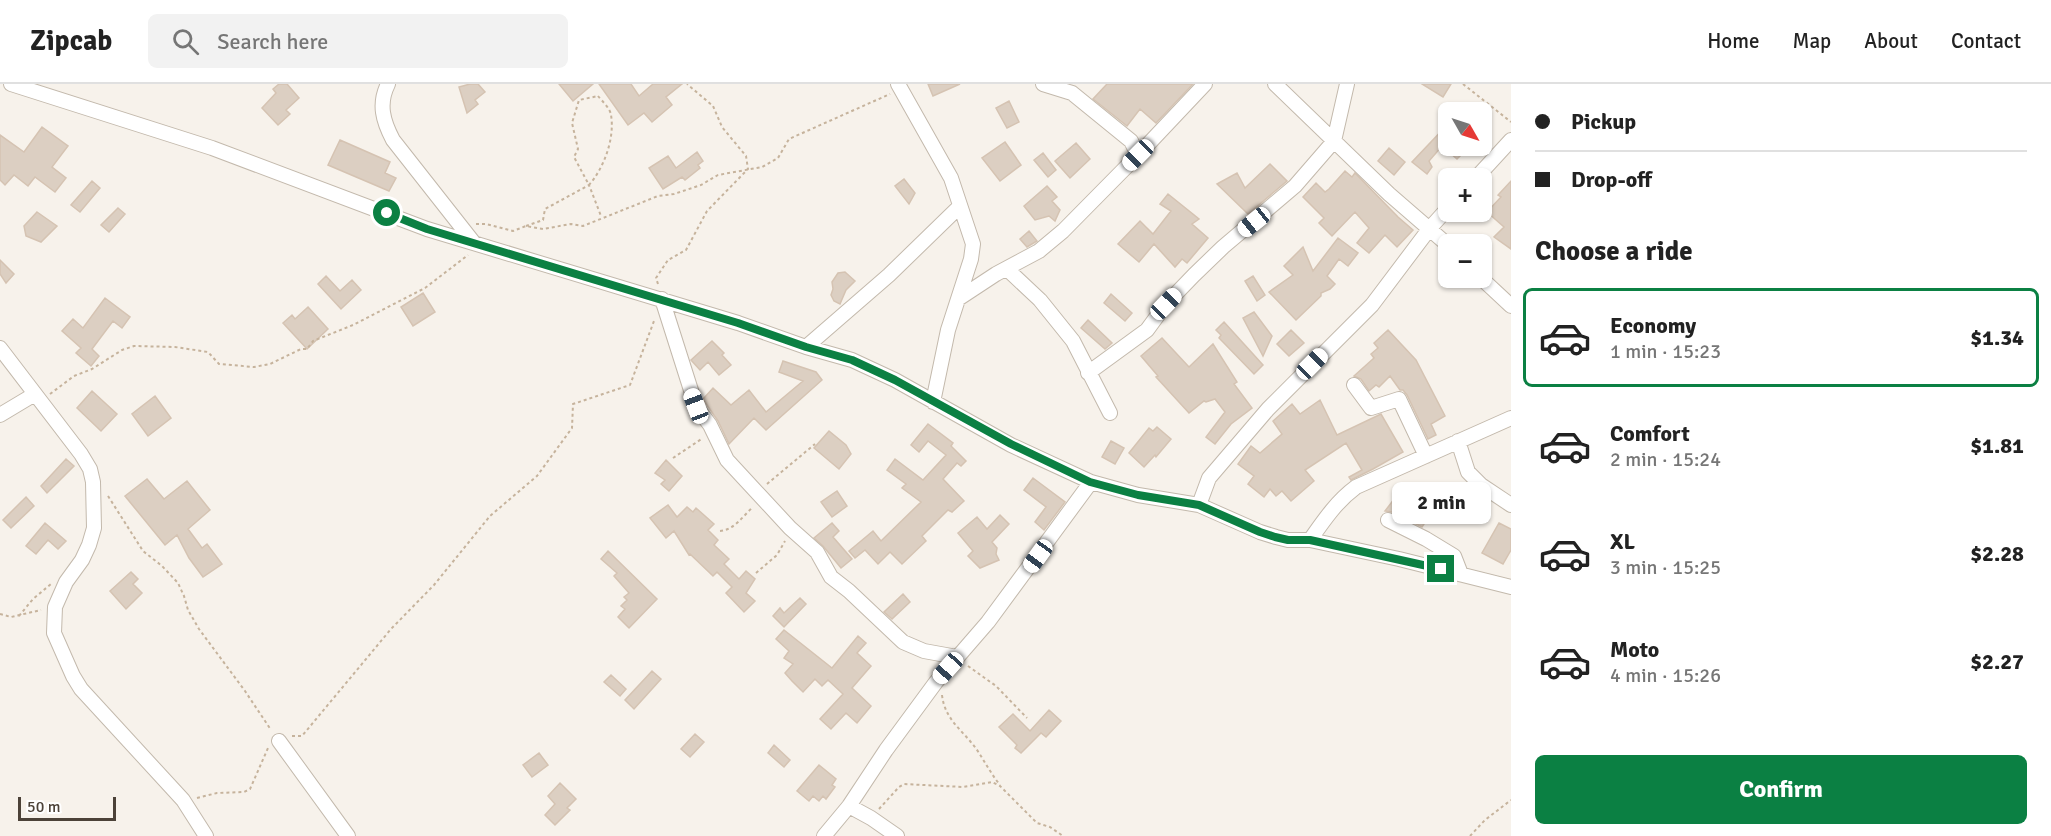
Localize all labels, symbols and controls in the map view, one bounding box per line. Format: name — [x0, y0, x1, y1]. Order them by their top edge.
search box — [148, 14, 568, 68]
text: Zipcab — [30, 24, 112, 58]
icon: search — [169, 25, 202, 58]
text: Search here — [217, 28, 328, 55]
text: Home — [1707, 28, 1760, 54]
text: Map — [1793, 28, 1831, 54]
text: About — [1864, 28, 1918, 54]
text: Contact — [1951, 28, 2021, 54]
north arrow — [1438, 102, 1492, 156]
map controls — [1438, 102, 1492, 288]
text: Pickup — [1571, 108, 1636, 135]
car — [1119, 136, 1157, 174]
text: Drop-off — [1571, 166, 1652, 193]
button: + — [1438, 168, 1492, 222]
route start — [373, 199, 400, 226]
car — [1234, 204, 1274, 240]
button: − — [1438, 234, 1492, 288]
text: Choose a ride — [1535, 235, 1693, 268]
car — [1147, 285, 1185, 323]
icon: car — [1538, 311, 1592, 365]
text: Economy — [1610, 312, 1696, 339]
text: $1.34 — [1970, 324, 2024, 351]
text: 1 min · 15:23 — [1610, 339, 1721, 364]
car — [1293, 345, 1331, 383]
car — [681, 386, 711, 426]
icon: car — [1538, 419, 1592, 473]
text: Comfort — [1610, 420, 1690, 447]
text: $1.81 — [1970, 432, 2024, 459]
text: 2 min · 15:24 — [1610, 447, 1721, 472]
callout: 2 min — [1392, 482, 1490, 524]
text: 2 min — [1417, 490, 1466, 515]
icon: car — [1538, 527, 1592, 581]
text: XL — [1610, 528, 1635, 555]
car — [1020, 536, 1056, 576]
text: $2.28 — [1970, 540, 2024, 567]
route end — [1427, 555, 1454, 582]
text: 3 min · 15:25 — [1610, 555, 1721, 580]
icon: car — [1538, 635, 1592, 689]
text: Moto — [1610, 636, 1659, 663]
text: $2.27 — [1970, 648, 2024, 675]
car — [929, 649, 967, 687]
text: 4 min · 15:26 — [1610, 663, 1721, 688]
button: Confirm — [1535, 755, 2027, 824]
scale bar — [18, 794, 116, 822]
text: 50 m — [27, 797, 61, 817]

